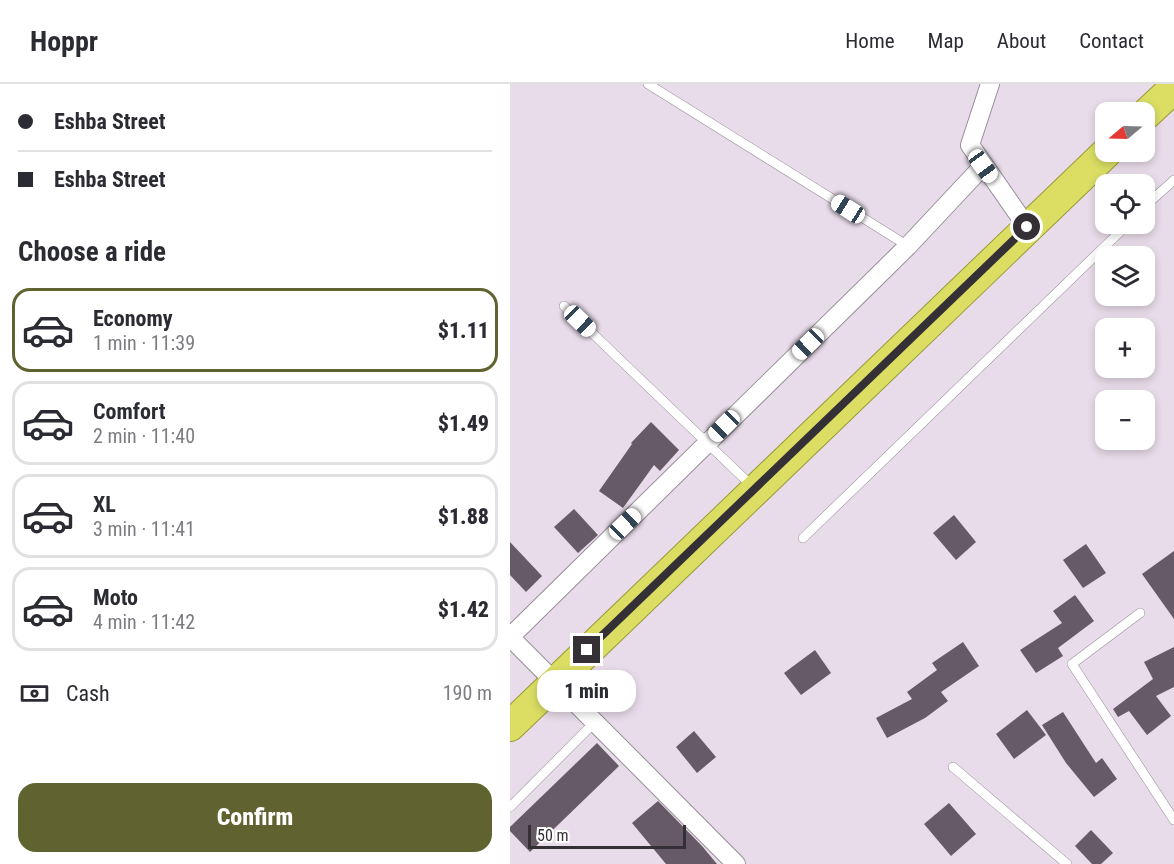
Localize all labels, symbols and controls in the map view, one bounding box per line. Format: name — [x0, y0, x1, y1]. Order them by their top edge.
text: Hoppr — [30, 25, 98, 58]
text: Home — [845, 29, 895, 53]
text: Map — [928, 29, 964, 53]
text: About — [997, 29, 1046, 53]
text: Contact — [1079, 29, 1144, 53]
north arrow — [1095, 102, 1155, 162]
map controls — [1095, 102, 1155, 450]
text: Eshba Street — [54, 109, 165, 134]
car — [965, 146, 1001, 186]
text: Eshba Street — [54, 167, 165, 192]
button: locate — [1095, 174, 1155, 234]
car — [828, 192, 868, 226]
route start — [1013, 213, 1040, 240]
text: Choose a ride — [18, 236, 166, 268]
button: layers — [1095, 246, 1155, 306]
car — [561, 302, 599, 340]
icon: car — [21, 303, 75, 357]
text: Economy — [93, 306, 173, 331]
text: $1.11 — [438, 318, 489, 343]
button: + — [1095, 318, 1155, 378]
car — [789, 325, 827, 363]
text: 1 min · 11:39 — [93, 331, 195, 355]
button: − — [1095, 390, 1155, 450]
icon: car — [21, 396, 75, 450]
text: Comfort — [93, 399, 166, 424]
car — [705, 407, 743, 445]
text: $1.49 — [438, 411, 489, 436]
text: 2 min · 11:40 — [93, 424, 195, 448]
icon: car — [21, 489, 75, 543]
text: XL — [93, 492, 116, 517]
text: $1.88 — [438, 504, 489, 529]
car — [606, 505, 644, 543]
text: 3 min · 11:41 — [93, 517, 195, 541]
icon: car — [21, 582, 75, 636]
text: Moto — [93, 585, 138, 610]
text: $1.42 — [438, 597, 489, 622]
text: 4 min · 11:42 — [93, 610, 195, 634]
route end — [573, 636, 600, 663]
callout: 1 min — [538, 671, 637, 713]
icon: cash — [18, 677, 51, 710]
text: 1 min — [564, 679, 609, 703]
text: Cash — [66, 681, 110, 706]
text: 190 m — [443, 681, 492, 705]
button: Confirm — [18, 783, 492, 852]
scale bar — [528, 822, 686, 850]
text: 50 m — [537, 826, 569, 845]

